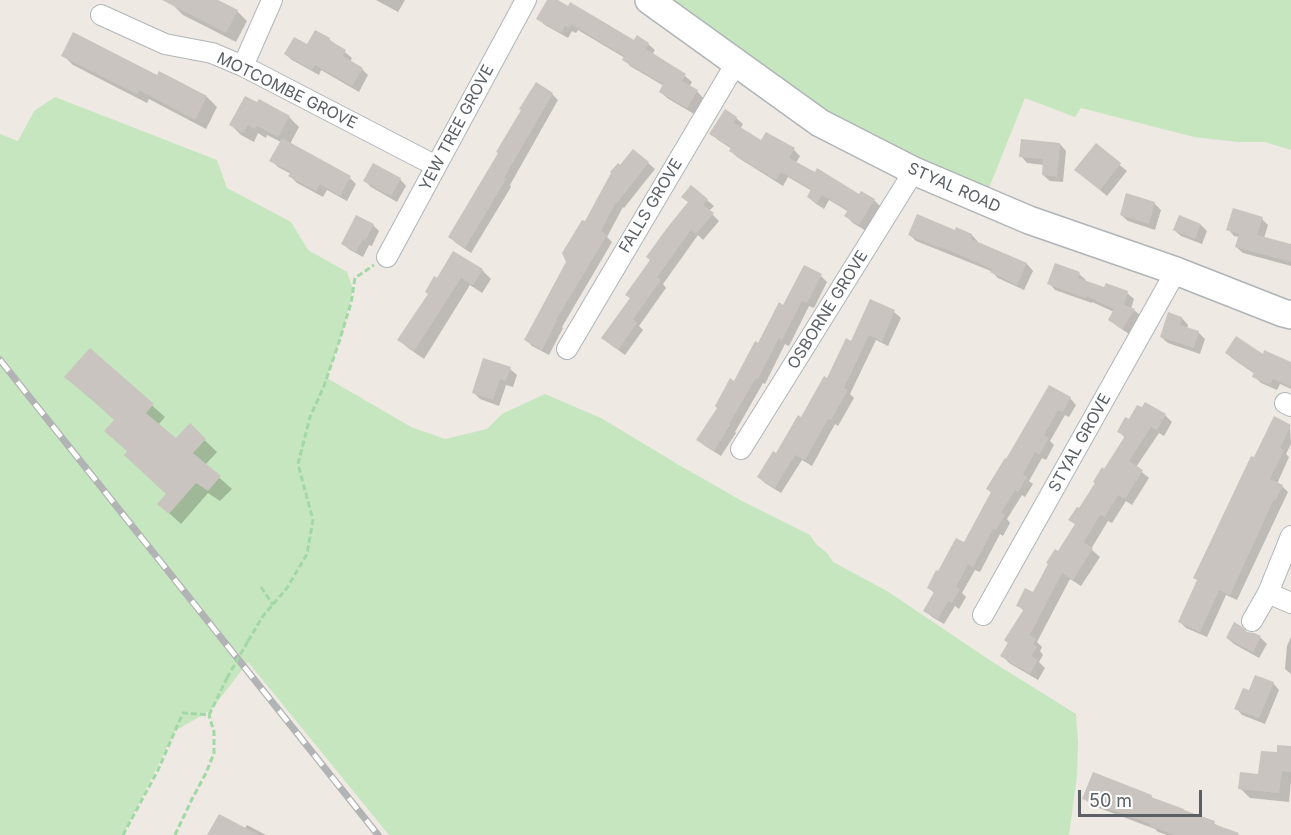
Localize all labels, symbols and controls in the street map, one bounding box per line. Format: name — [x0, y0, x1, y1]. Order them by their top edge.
street label: MOTCOMBE GROVE — [214, 49, 360, 133]
street label: YEW TREE GROVE — [416, 62, 498, 194]
street label: FALLS GROVE — [615, 155, 687, 257]
street label: STYAL ROAD — [905, 159, 1003, 217]
street label: OSBORNE GROVE — [784, 247, 872, 373]
street label: STYAL GROVE — [1045, 390, 1115, 496]
scale bar — [1081, 778, 1206, 816]
text: 50 m — [1089, 790, 1132, 811]

